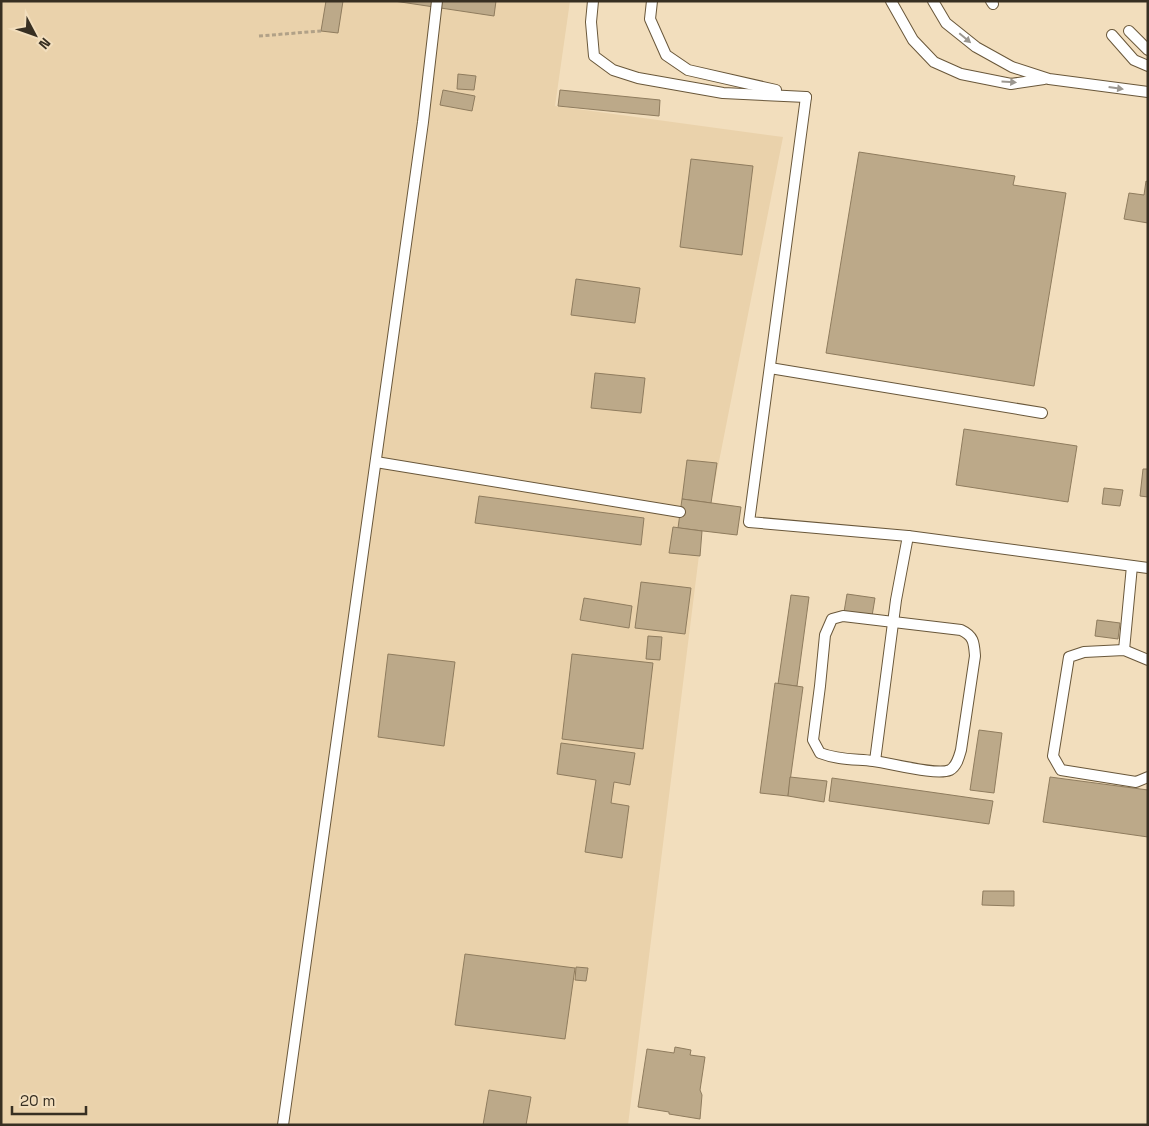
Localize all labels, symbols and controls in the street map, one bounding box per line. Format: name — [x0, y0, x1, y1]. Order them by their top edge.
north arrow — [10, 10, 60, 60]
one-way arrow — [958, 32, 971, 43]
text: N — [35, 34, 55, 53]
one-way arrow — [1002, 79, 1018, 87]
one-way arrow — [1109, 84, 1125, 92]
scale bar — [12, 1084, 86, 1116]
text: 20 m — [20, 1091, 55, 1110]

